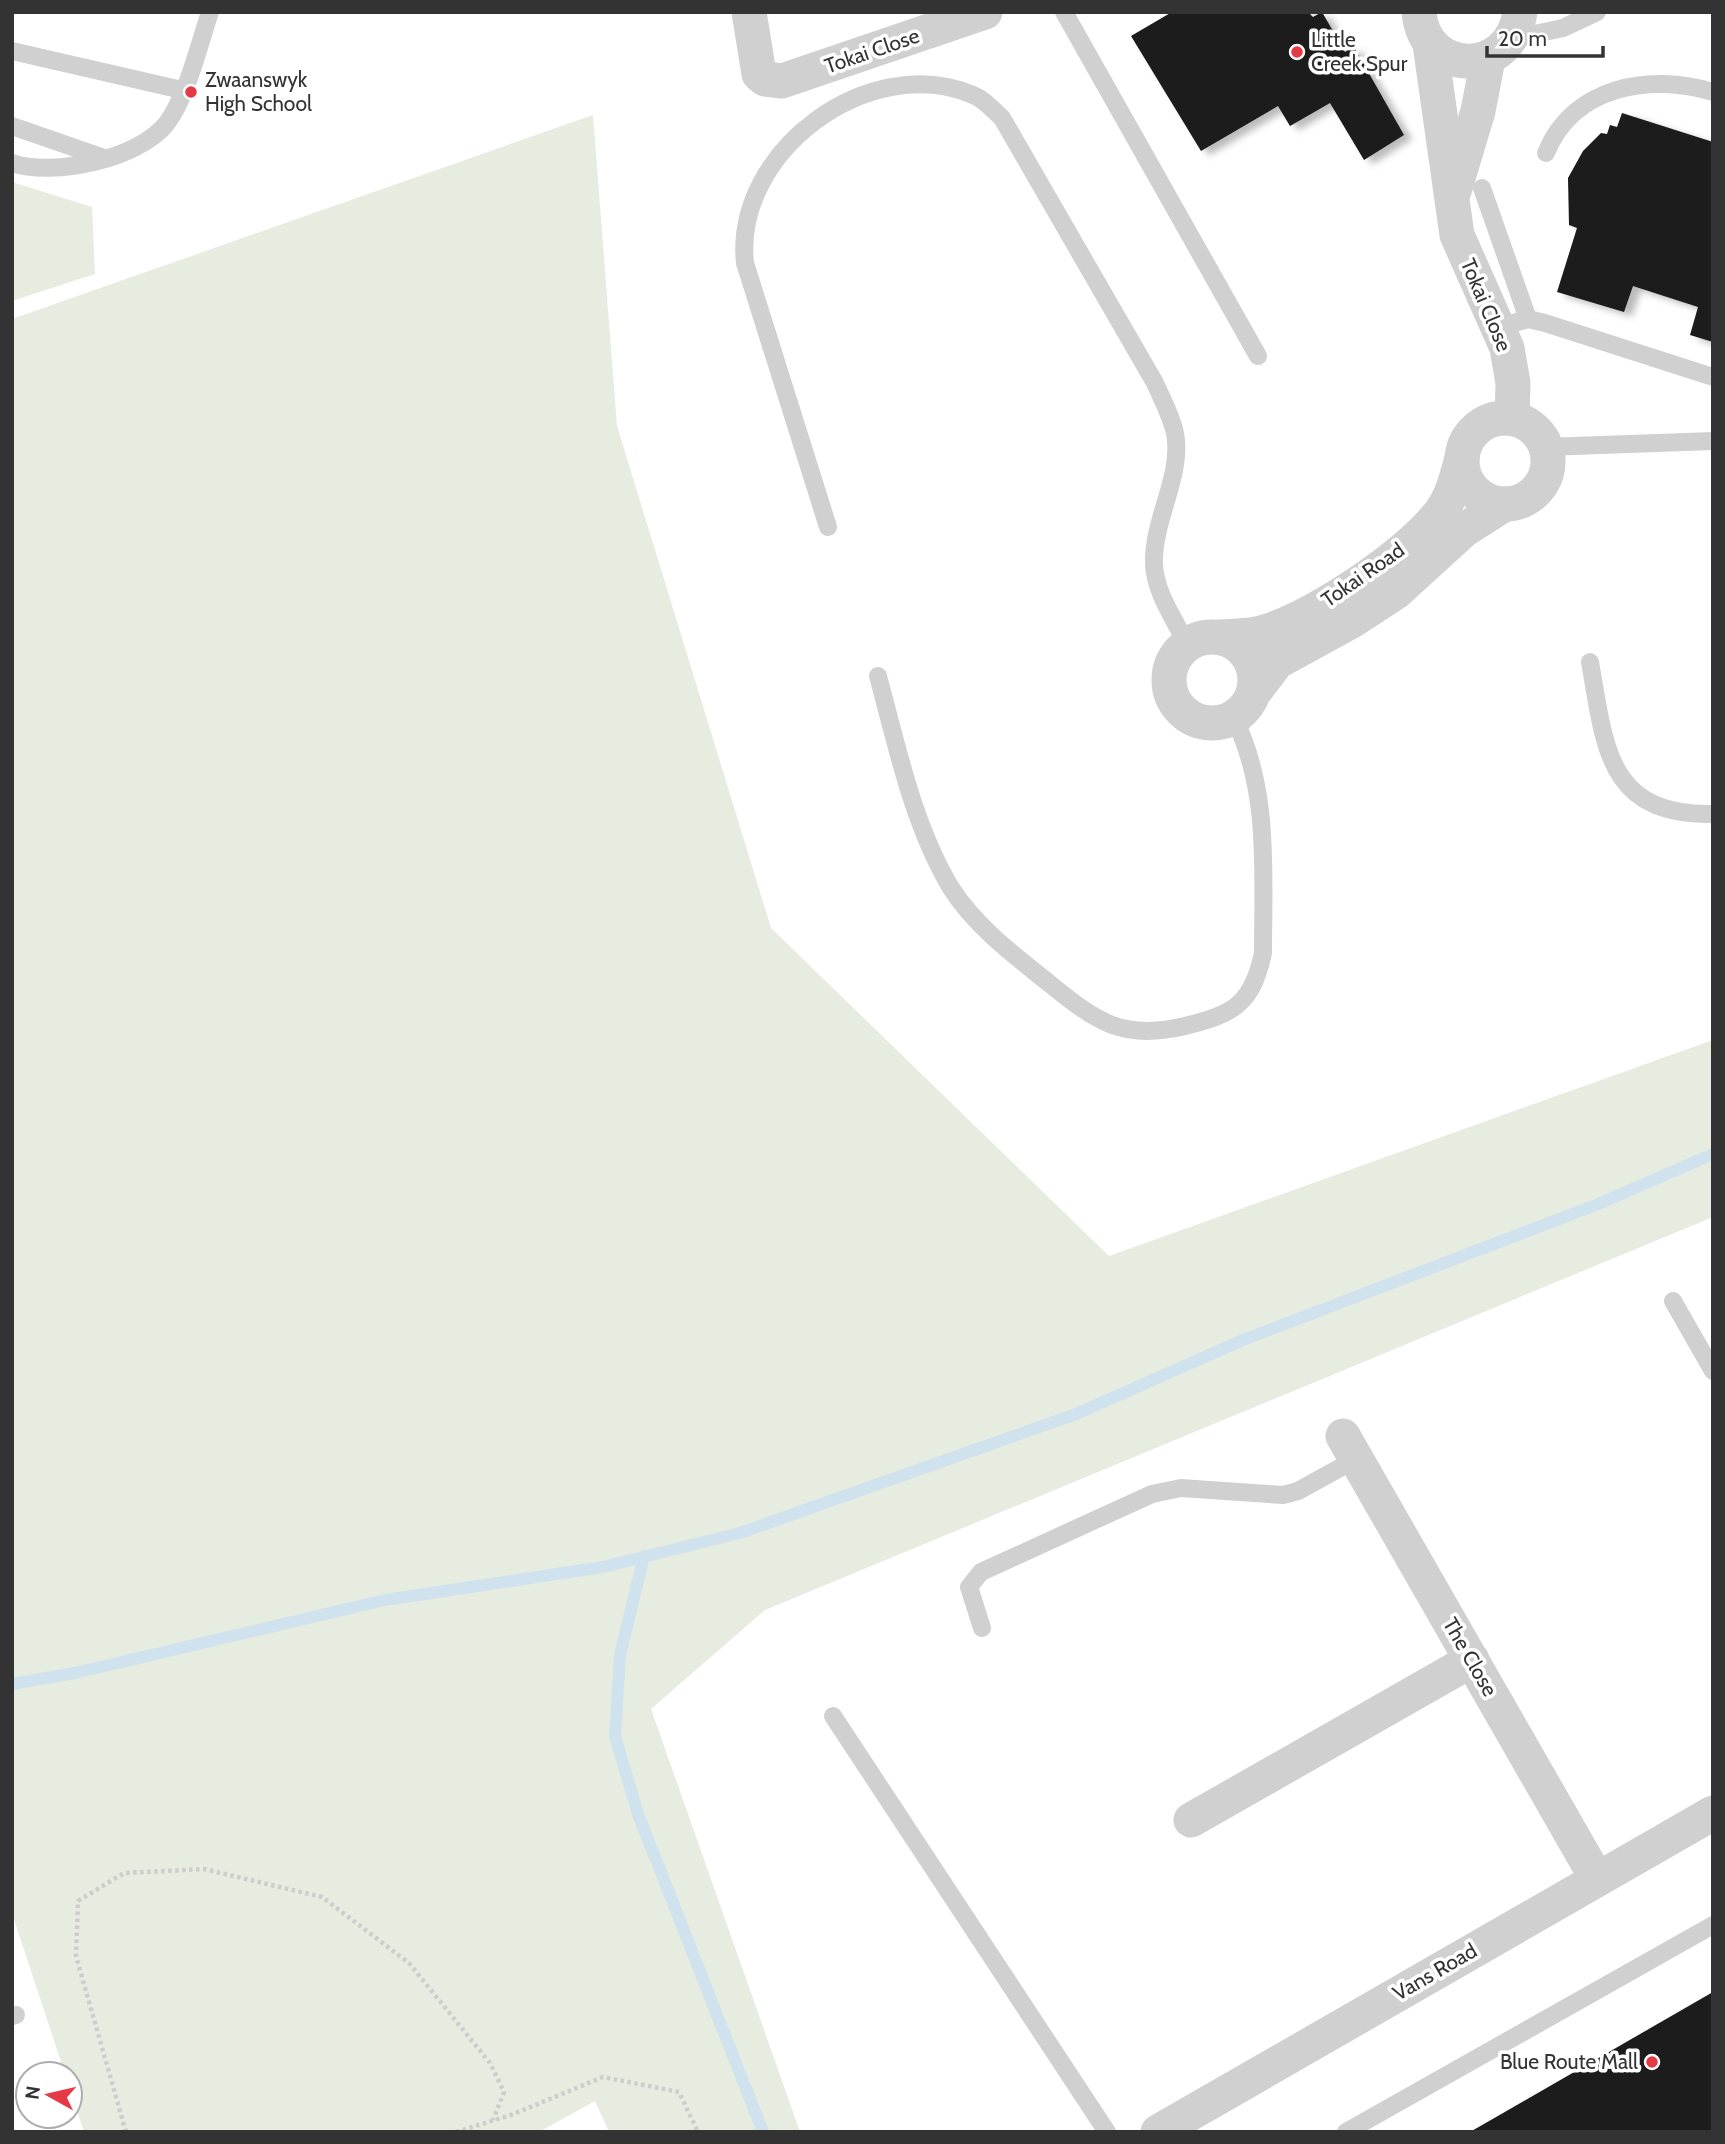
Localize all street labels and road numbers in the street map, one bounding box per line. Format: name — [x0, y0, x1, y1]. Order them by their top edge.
street label: Tokai Close — [821, 23, 923, 78]
street label: Tokai Close — [1456, 255, 1517, 355]
street label: Tokai Road — [1317, 537, 1409, 612]
street label: The Close — [1438, 1613, 1503, 1701]
street label: Vans Road — [1388, 1938, 1481, 2006]

